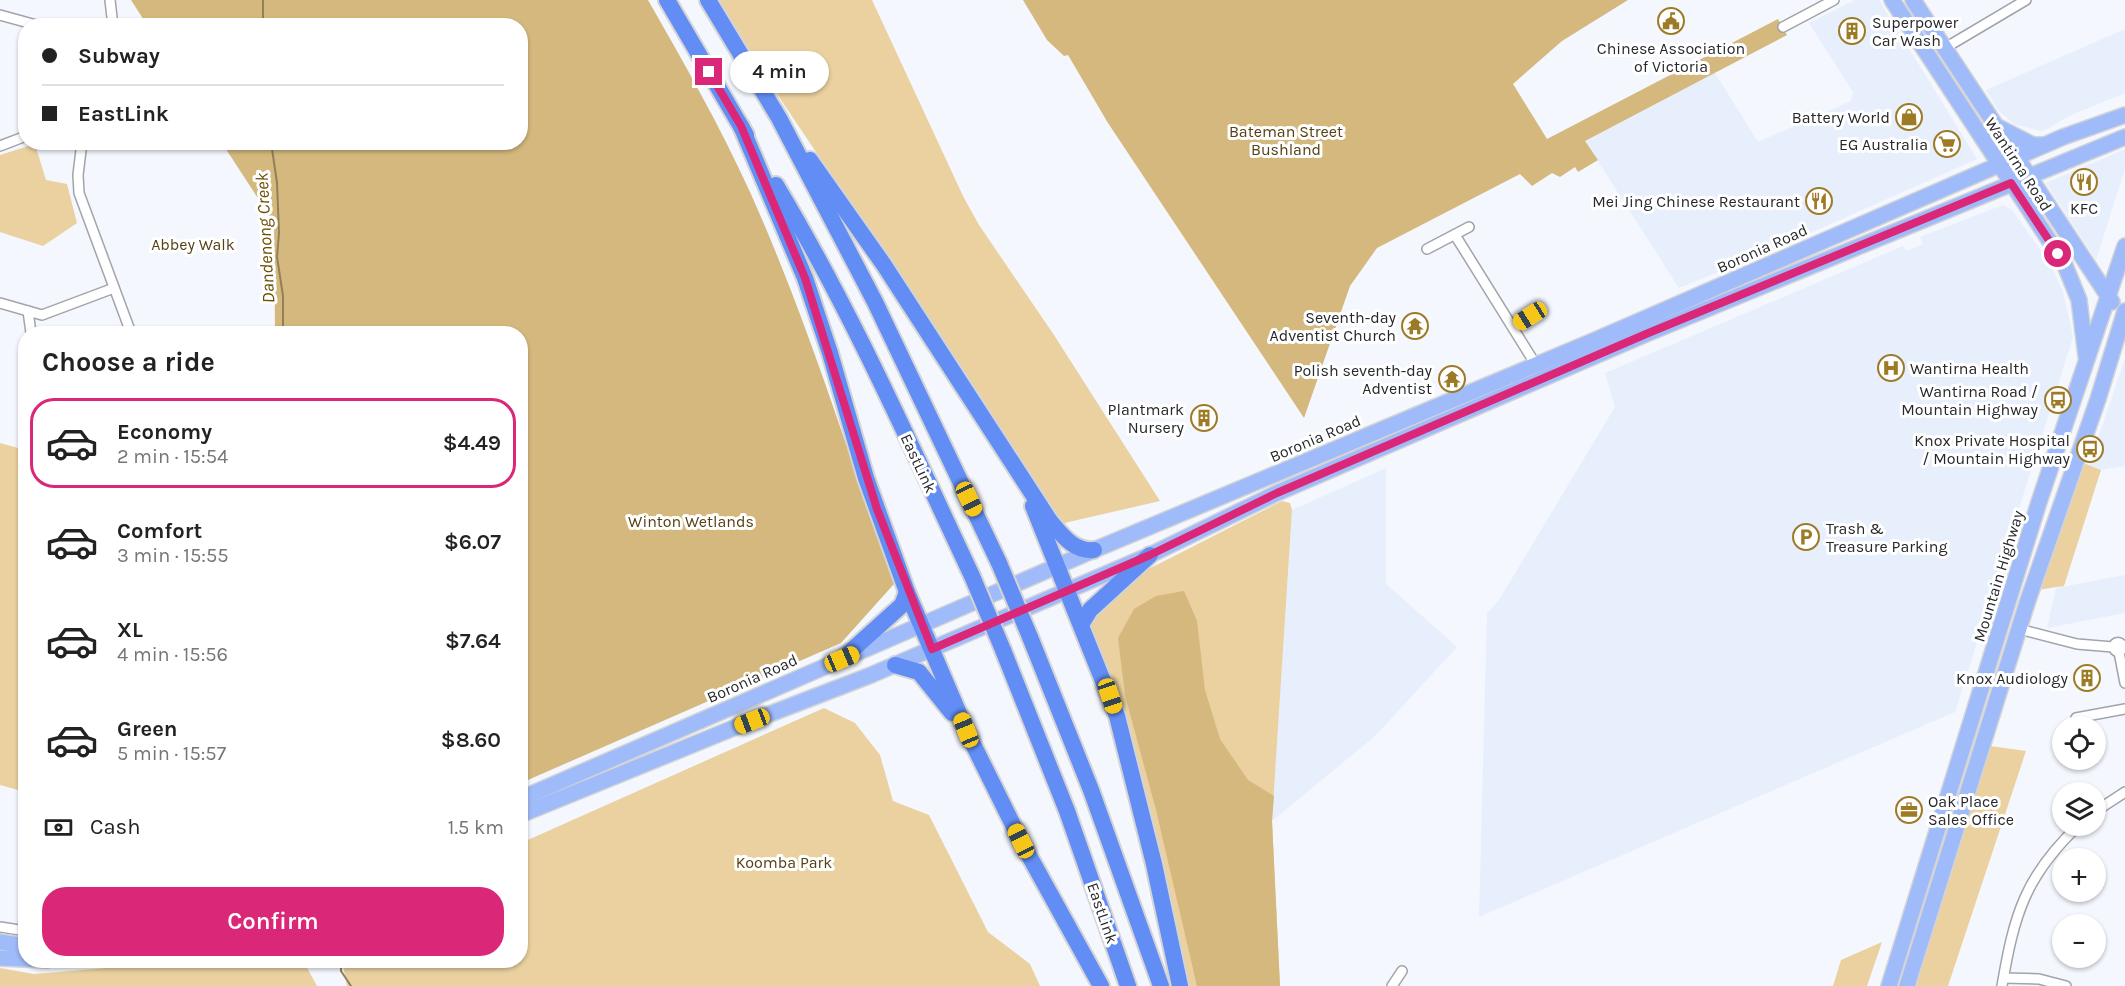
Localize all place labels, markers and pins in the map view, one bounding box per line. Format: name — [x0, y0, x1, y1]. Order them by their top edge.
public building icon: Chinese Association of Victoria — [1656, 6, 1686, 36]
place label: Superpower Car Wash — [1872, 13, 1959, 50]
building icon: Superpower Car Wash — [1837, 16, 1867, 46]
place label: Chinese Association of Victoria — [1597, 39, 1745, 76]
shop icon: Battery World — [1894, 102, 1924, 132]
place label: Battery World — [1792, 108, 1890, 127]
supermarket icon: EG Australia — [1932, 129, 1962, 159]
place label: EG Australia — [1839, 135, 1928, 154]
restaurant icon: KFC — [2069, 167, 2099, 197]
restaurant icon: Mei Jing Chinese Restaurant — [1804, 186, 1834, 216]
place label: Mei Jing Chinese Restaurant — [1592, 192, 1800, 211]
place label: KFC — [2070, 199, 2098, 218]
place label: Seventh-day Adventist Church — [1270, 308, 1397, 345]
temple icon: Seventh-day Adventist Church — [1400, 311, 1430, 341]
hospital icon: Wantirna Health — [1876, 353, 1906, 383]
place label: Wantirna Health — [1910, 359, 2029, 378]
place label: Polish seventh-day Adventist — [1294, 361, 1433, 398]
temple icon: Polish seventh-day Adventist — [1437, 364, 1467, 394]
place label: Wantirna Road / Mountain Highway — [1901, 382, 2039, 419]
bus stop icon: Wantirna Road / Mountain Highway — [2043, 385, 2073, 415]
place label: Plantmark Nursery — [1108, 400, 1185, 437]
building icon: Plantmark Nursery — [1189, 403, 1219, 433]
place label: Knox Private Hospital / Mountain Highway — [1914, 431, 2071, 468]
bus stop icon: Knox Private Hospital / Mountain Highway — [2075, 434, 2105, 464]
place label: Trash & Treasure Parking — [1826, 519, 1947, 556]
parking icon: Trash & Treasure Parking — [1791, 522, 1821, 552]
building icon: Knox Audiology — [2072, 663, 2102, 693]
place label: Knox Audiology — [1956, 669, 2069, 688]
place label: Oak Place Sales Office — [1928, 792, 2014, 829]
office icon: Oak Place Sales Office — [1894, 795, 1924, 825]

